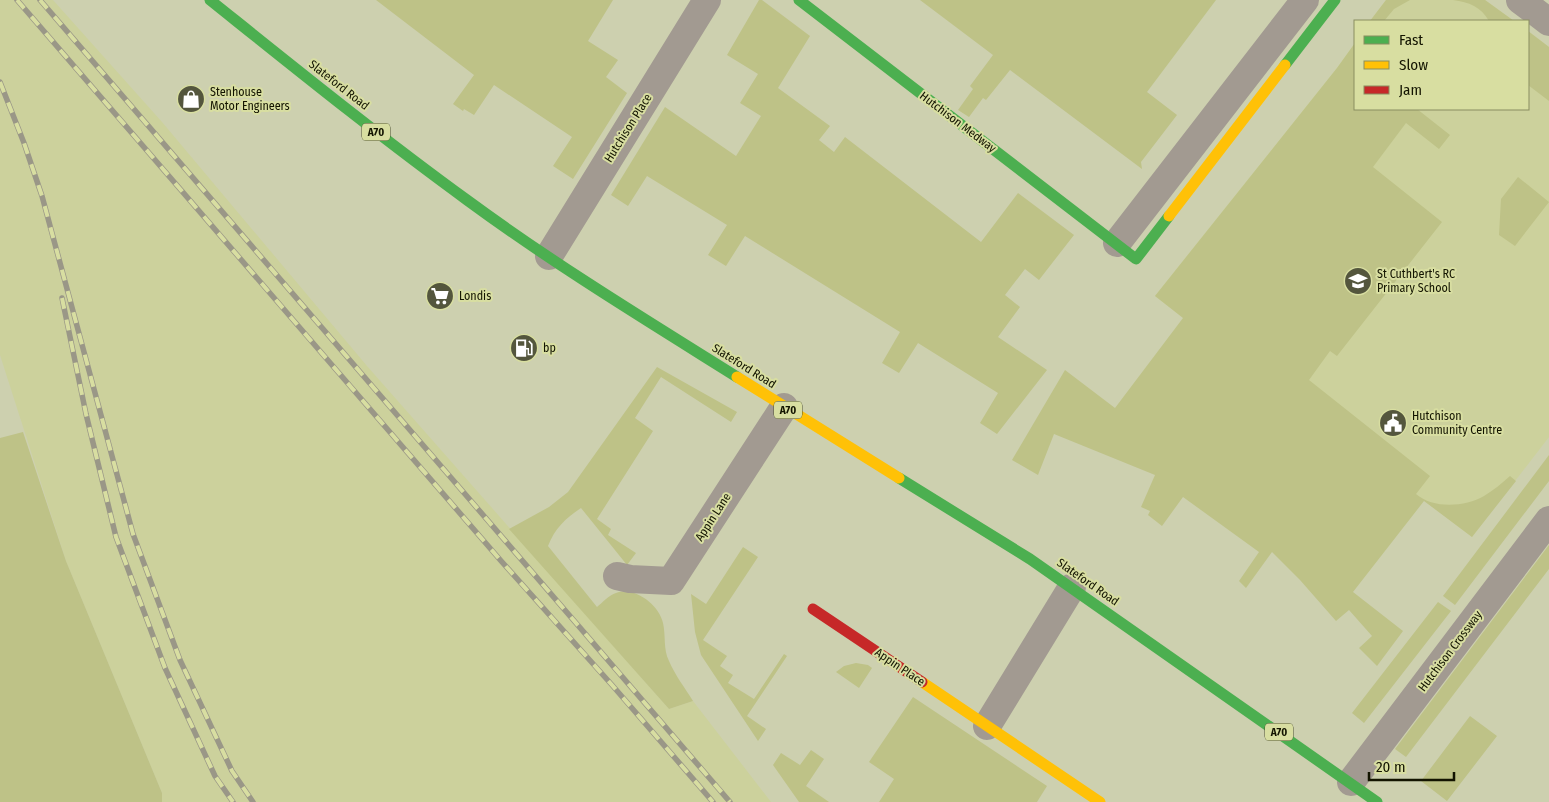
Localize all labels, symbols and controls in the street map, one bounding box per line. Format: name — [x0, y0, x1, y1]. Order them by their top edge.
legend — [1354, 20, 1529, 110]
text: Fast — [1399, 31, 1423, 49]
text: Slow — [1399, 56, 1428, 74]
street label: Slateford Road — [306, 57, 372, 113]
text: Jam — [1399, 81, 1422, 99]
shop icon: Stenhouse Motor Engineers — [176, 84, 206, 114]
place label: Stenhouse Motor Engineers — [210, 85, 290, 113]
street label: Hutchison Medway — [917, 89, 999, 156]
street label: Hutchison Place — [601, 91, 655, 165]
road number: A70 — [362, 124, 390, 140]
school or university icon: St Cuthbert's RC Primary School — [1343, 266, 1373, 296]
place label: St Cuthbert's RC Primary School — [1377, 267, 1455, 295]
supermarket icon: Londis — [425, 281, 455, 311]
place label: Londis — [459, 289, 491, 303]
fuel station icon: bp — [509, 333, 539, 363]
place label: bp — [543, 341, 556, 355]
street label: Slateford Road — [710, 341, 778, 391]
road number: A70 — [774, 402, 802, 418]
public building icon: Hutchison Community Centre — [1378, 408, 1408, 438]
place label: Hutchison Community Centre — [1412, 409, 1502, 437]
street label: Appin Lane — [692, 490, 734, 544]
street label: Slateford Road — [1054, 555, 1122, 609]
street label: Hutchison Crossway — [1415, 607, 1485, 694]
street label: Appin Place — [872, 645, 928, 689]
road number: A70 — [1265, 724, 1293, 740]
scale bar — [1369, 750, 1454, 782]
text: 20 m — [1376, 758, 1406, 776]

